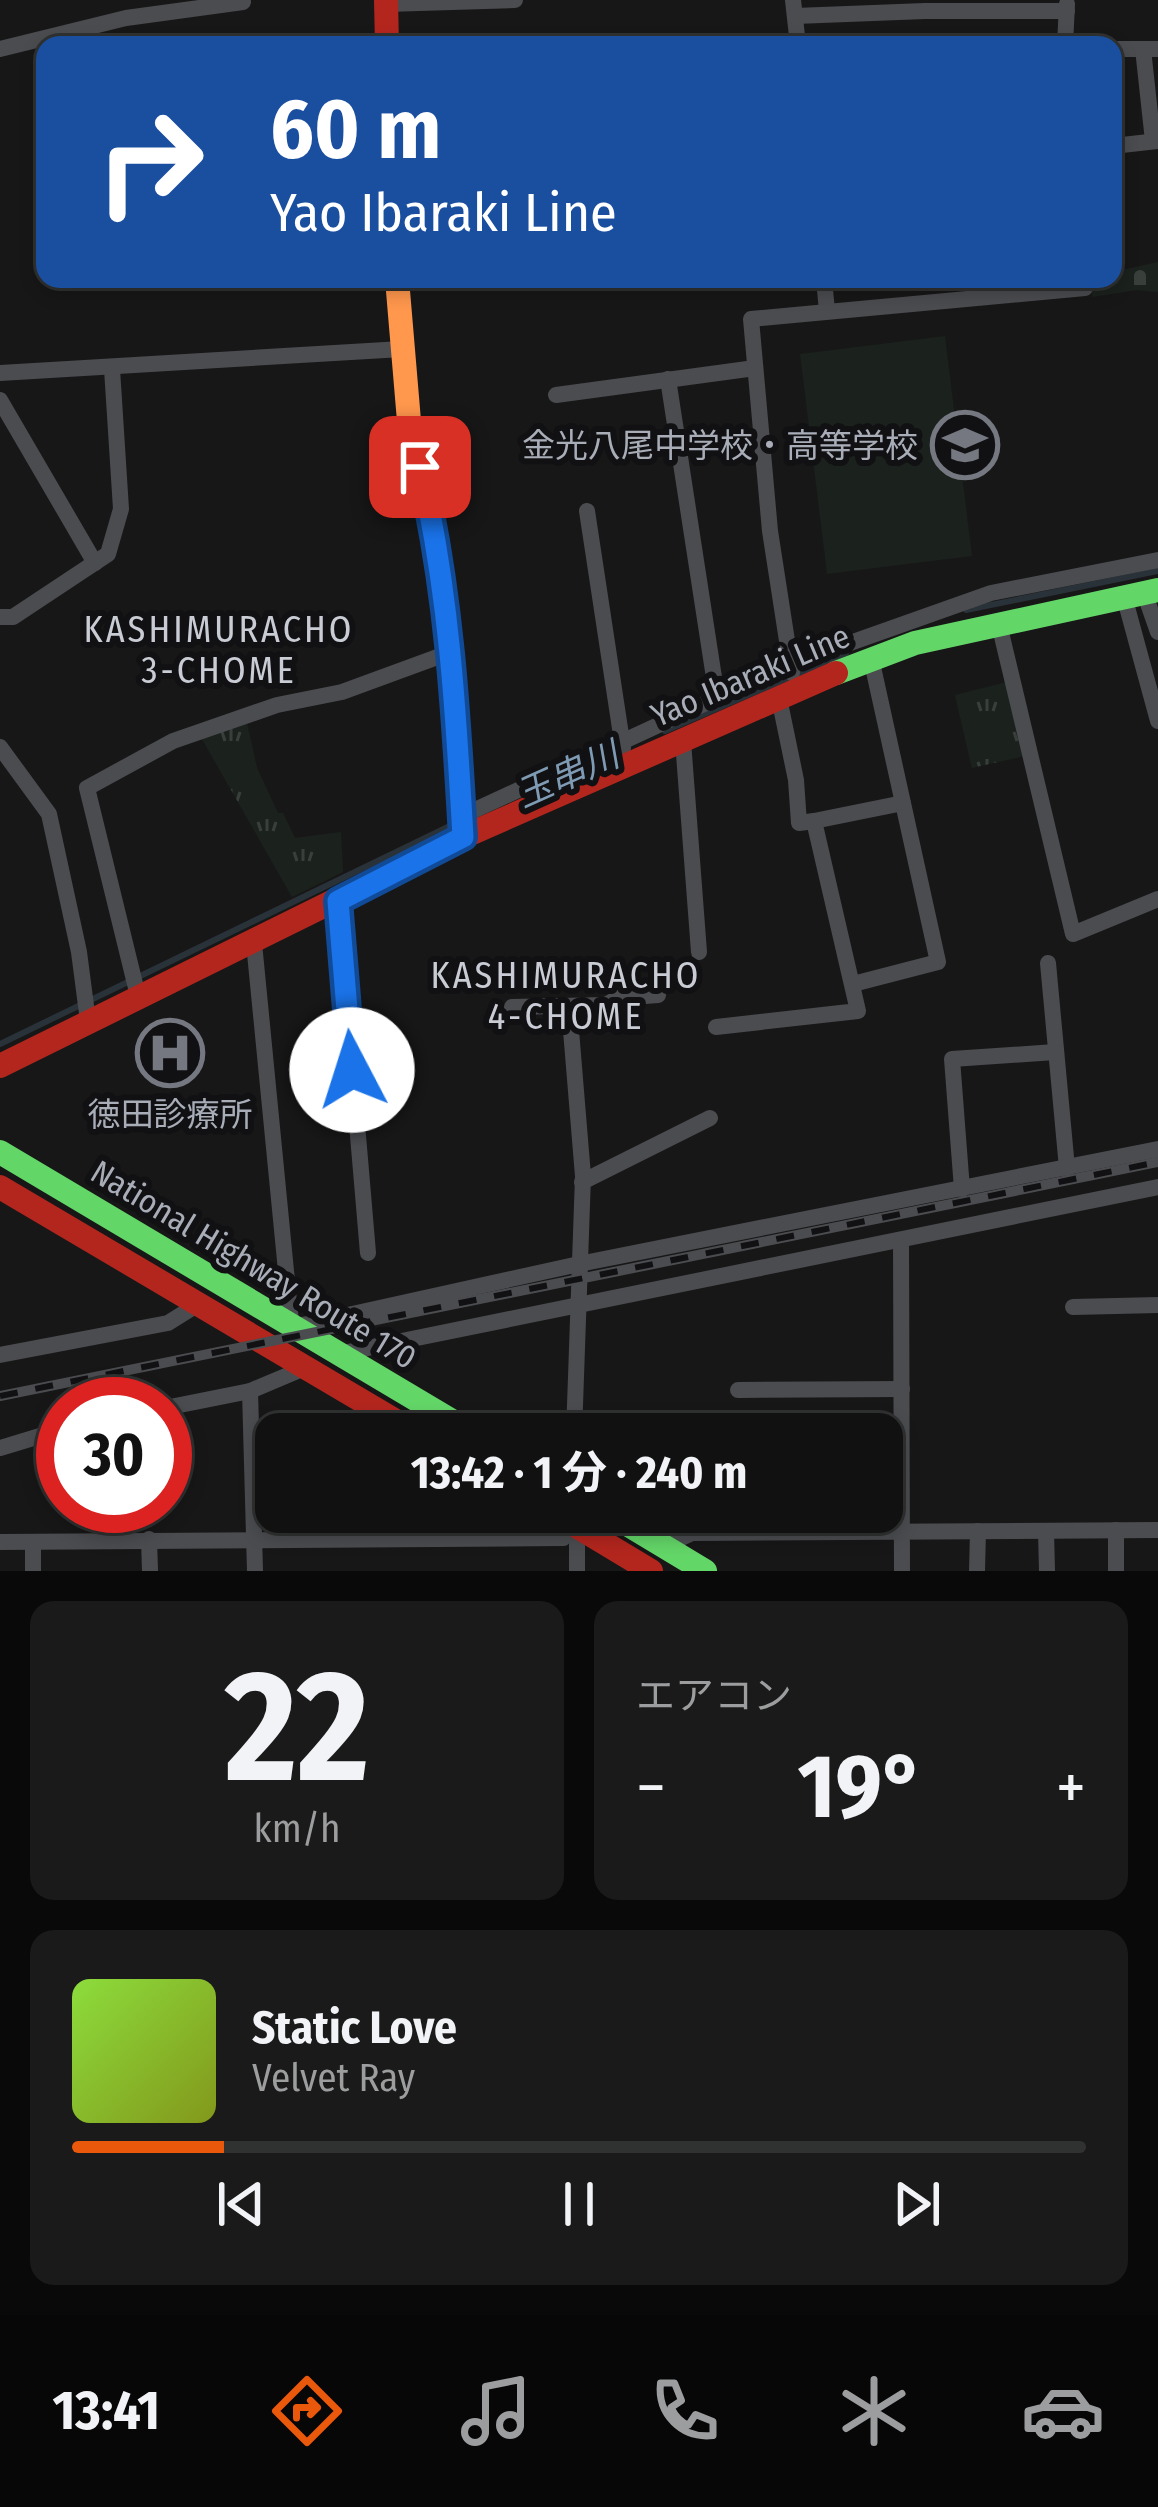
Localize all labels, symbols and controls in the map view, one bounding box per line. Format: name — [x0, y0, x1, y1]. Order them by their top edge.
text: 60 m — [270, 79, 441, 180]
icon: right — [72, 84, 228, 240]
text: Yao Ibaraki Line — [270, 181, 617, 245]
school or university icon: 金光八尾中学校・高等学校 — [930, 410, 1000, 480]
pin — [369, 416, 471, 518]
place label: 金光八尾中学校・高等学校 — [522, 426, 918, 466]
icon: arrive — [387, 434, 453, 500]
district label: KASHIMURACHO 3-CHOME — [84, 608, 354, 693]
street label: Yao Ibaraki Line — [645, 616, 856, 736]
water label: 玉串川 — [509, 731, 629, 817]
district label: KASHIMURACHO 4-CHOME — [431, 954, 701, 1039]
position arrow — [289, 1007, 415, 1133]
hospital icon: 徳田診療所 — [135, 1018, 205, 1088]
place label: 徳田診療所 — [88, 1095, 253, 1135]
street label: National Highway Route 170 — [84, 1152, 423, 1378]
speed limit sign: 30 — [36, 1377, 192, 1533]
text: 13:42 · 1 分 · 240 m — [411, 1446, 747, 1500]
text: 22 — [225, 1634, 369, 1821]
text: エアコン — [636, 1673, 792, 1719]
text: 19° — [798, 1733, 924, 1841]
text: − — [636, 1748, 666, 1827]
text: + — [1056, 1748, 1086, 1827]
text: km/h — [254, 1806, 340, 1852]
text: Static Love — [252, 2001, 457, 2055]
text: Velvet Ray — [252, 2055, 415, 2101]
icon: previous — [208, 2171, 274, 2237]
icon: pause — [546, 2171, 612, 2237]
icon: next — [884, 2171, 950, 2237]
icon: directions — [265, 2369, 349, 2453]
icon: music — [454, 2369, 538, 2453]
icon: phone — [643, 2369, 727, 2453]
icon: climate — [832, 2369, 916, 2453]
icon: car — [1021, 2369, 1105, 2453]
text: 13:41 — [53, 2379, 160, 2443]

